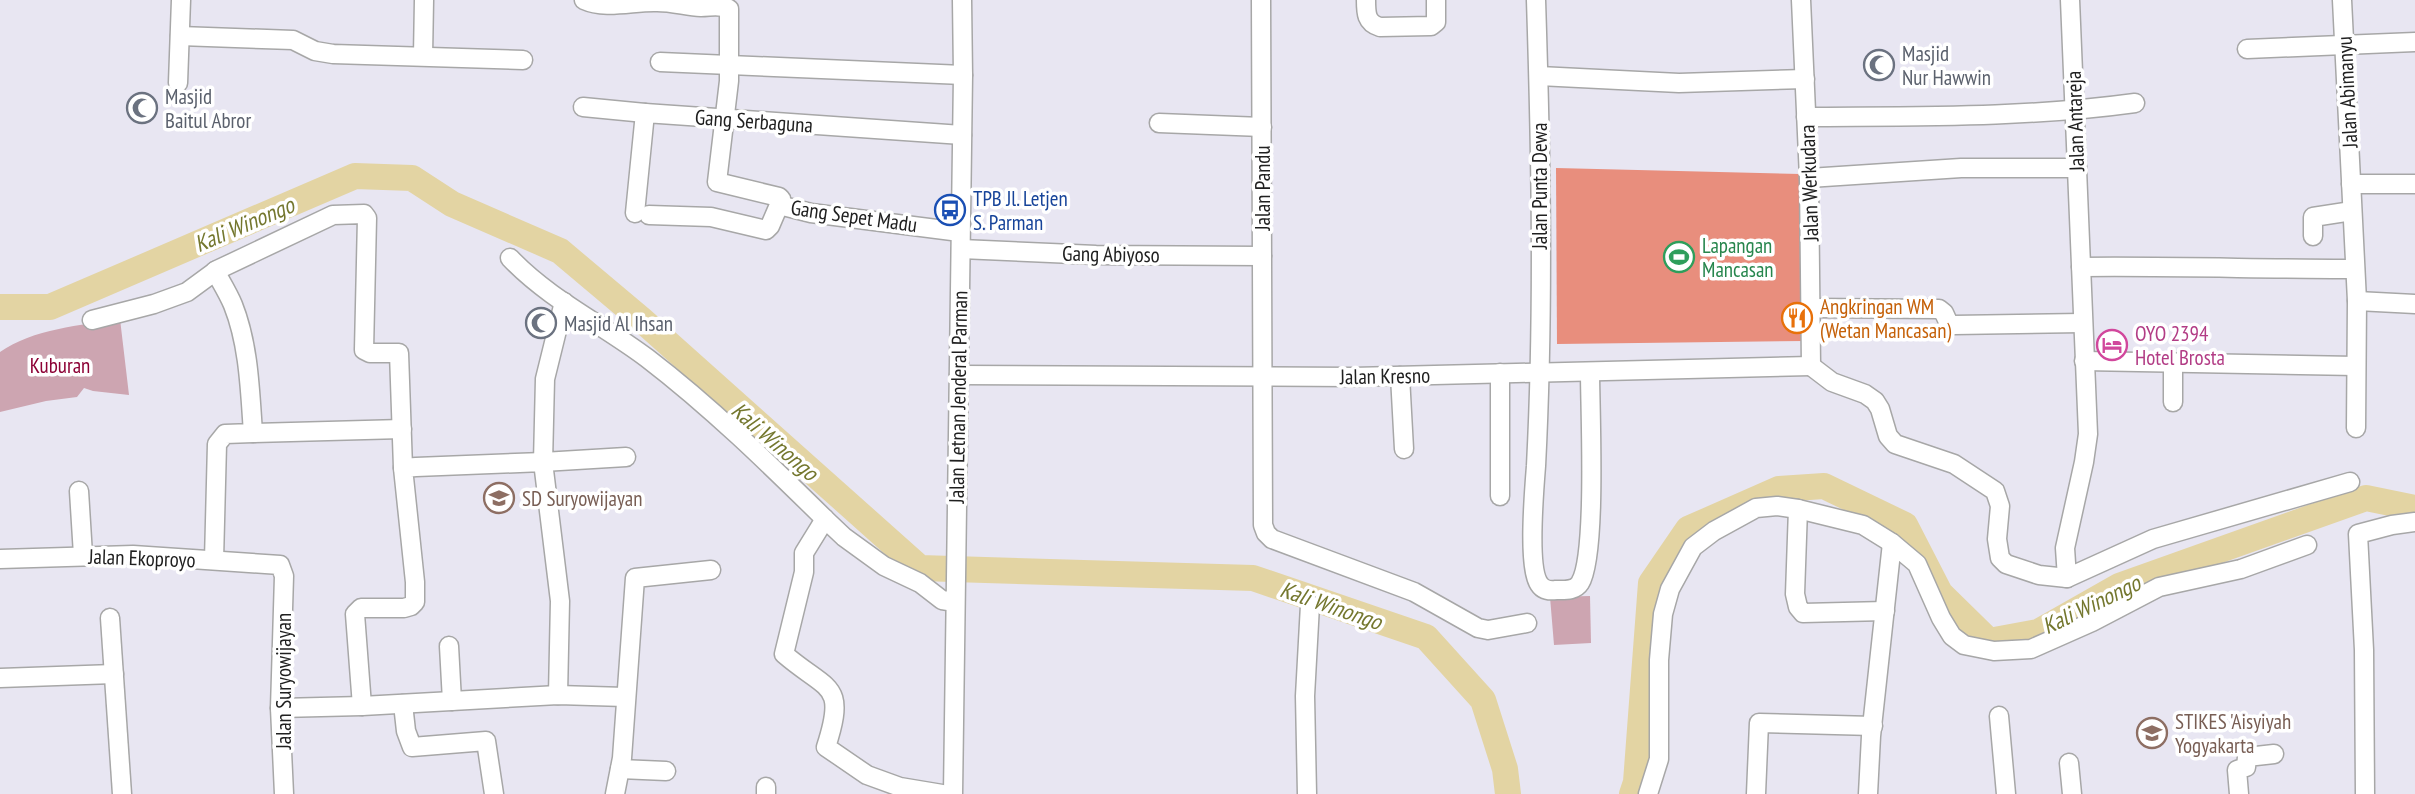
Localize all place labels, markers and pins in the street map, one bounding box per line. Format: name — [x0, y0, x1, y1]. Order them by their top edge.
place label: Masjid Nur Hawwin — [1902, 40, 1991, 91]
mosque icon: Masjid Nur Hawwin — [1862, 48, 1896, 82]
place label: Masjid Baitul Abror — [165, 83, 251, 134]
mosque icon: Masjid Baitul Abror — [125, 91, 159, 125]
place label: TPB Jl. Letjen S. Parman — [973, 185, 1068, 236]
bus stop icon: TPB Jl. Letjen S. Parman — [933, 193, 967, 227]
place label: Lapangan Mancasan — [1702, 232, 1774, 283]
sports icon: Lapangan Mancasan — [1662, 240, 1696, 274]
place label: Angkringan WM (Wetan Mancasan) — [1820, 293, 1951, 344]
restaurant icon: Angkringan WM (Wetan Mancasan) — [1780, 301, 1814, 335]
mosque icon: Masjid Al Ihsan — [524, 306, 558, 340]
place label: Masjid Al Ihsan — [564, 310, 673, 337]
place label: OYO 2394 Hotel Brosta — [2135, 320, 2225, 371]
hotel icon: OYO 2394 Hotel Brosta — [2095, 328, 2129, 362]
school or university icon: SD Suryowijayan — [482, 481, 516, 515]
place label: SD Suryowijayan — [522, 485, 642, 512]
place label: STIKES 'Aisyiyah Yogyakarta — [2175, 708, 2291, 759]
school or university icon: STIKES 'Aisyiyah Yogyakarta — [2135, 716, 2169, 750]

